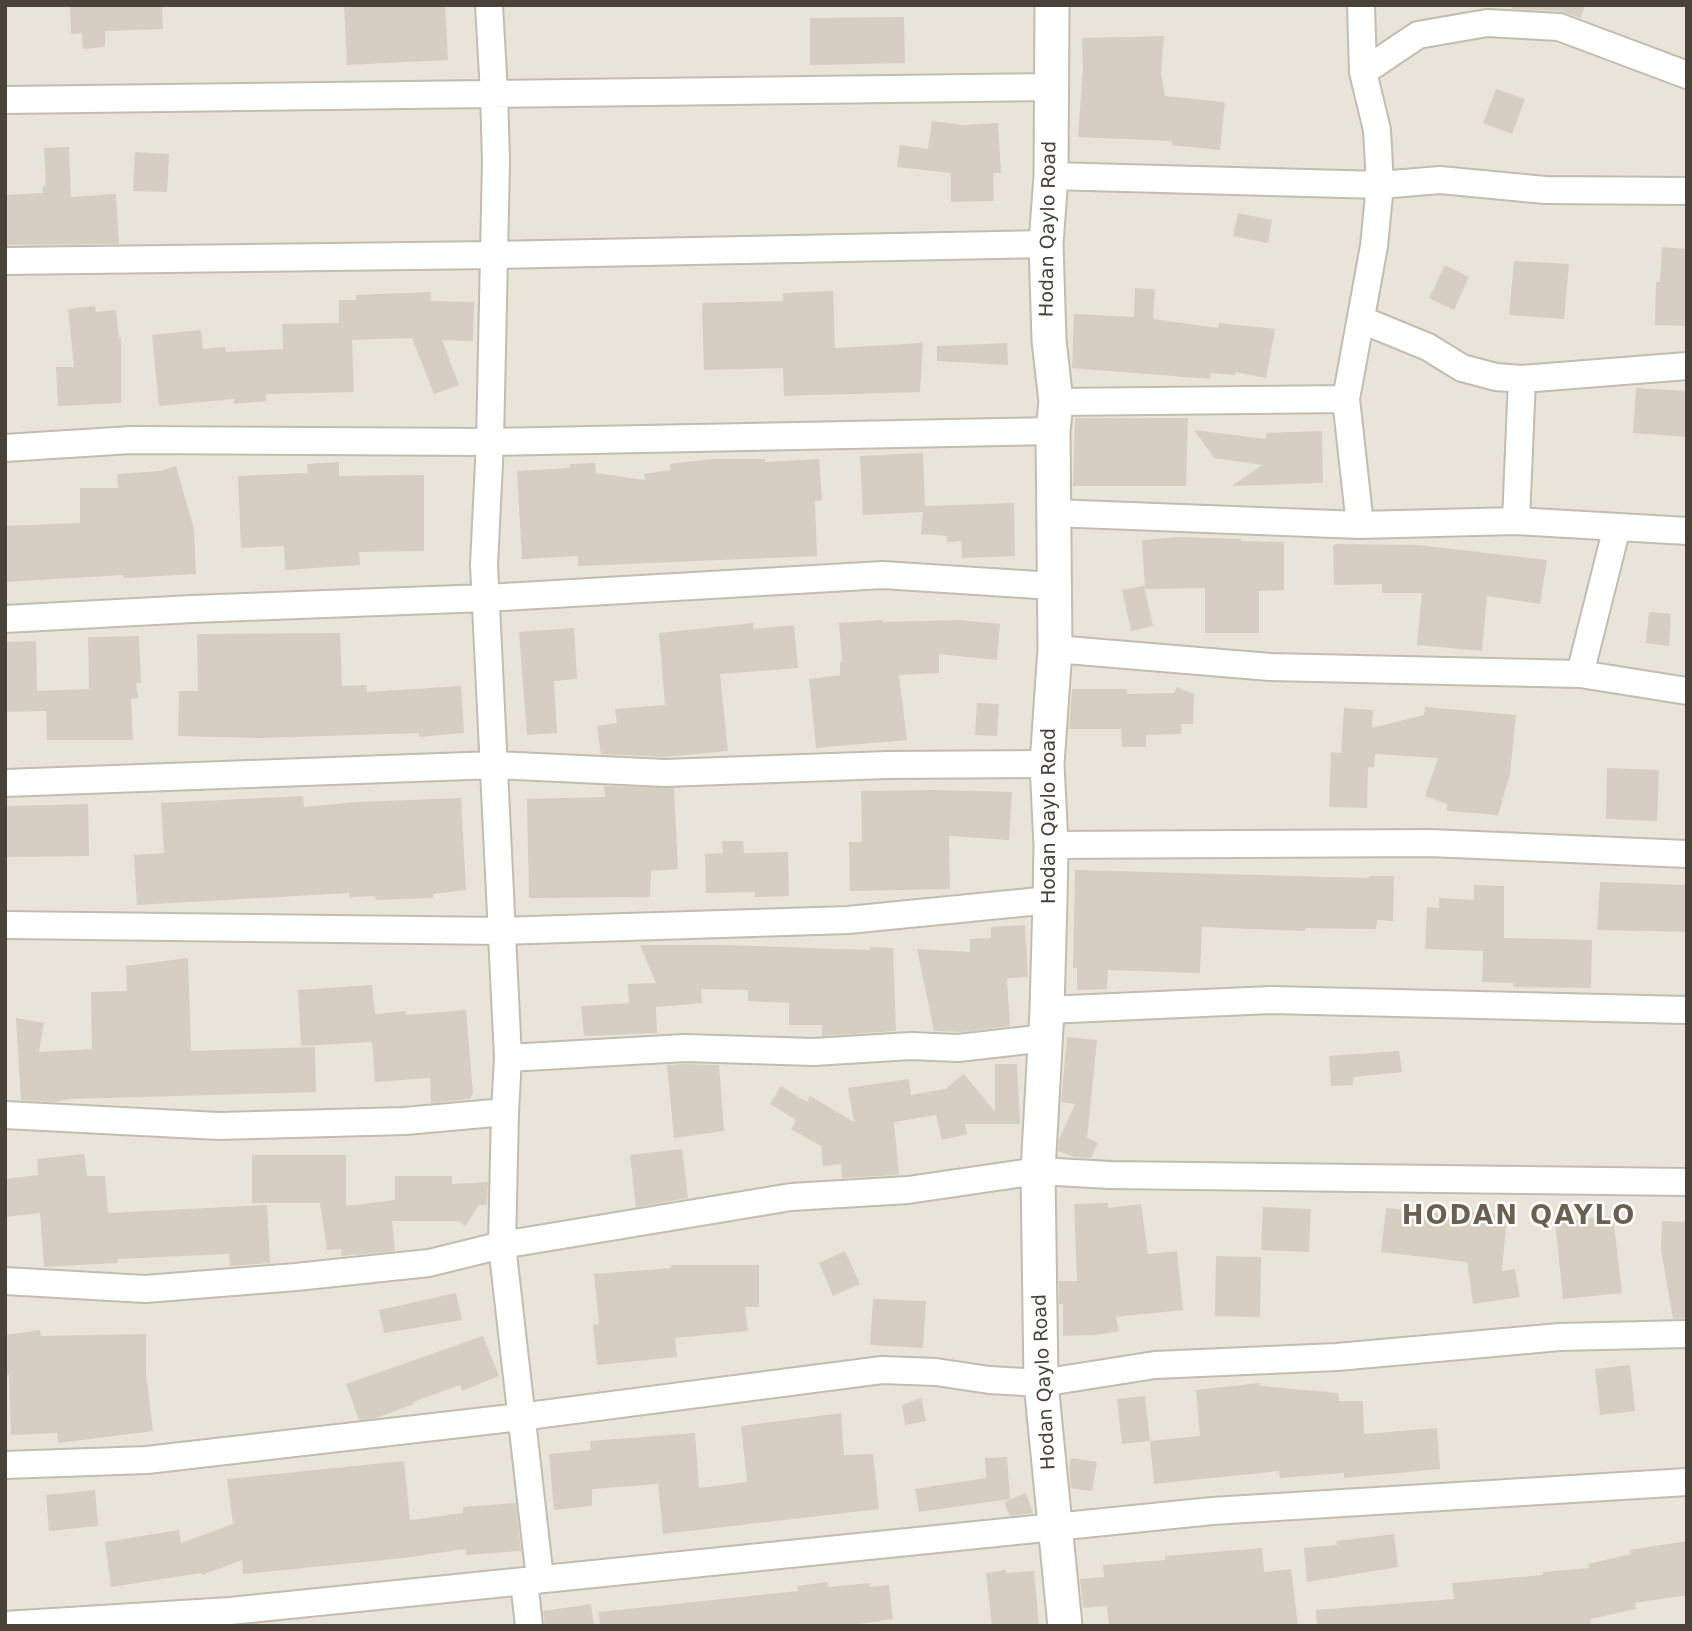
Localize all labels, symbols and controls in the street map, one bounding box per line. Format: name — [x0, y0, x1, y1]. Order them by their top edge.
street label: Hodan Qaylo Road — [1036, 141, 1062, 317]
street label: Hodan Qaylo Road — [1039, 728, 1061, 904]
district label: HODAN QAYLO — [1403, 1201, 1635, 1233]
street label: Hodan Qaylo Road — [1029, 1293, 1061, 1471]

